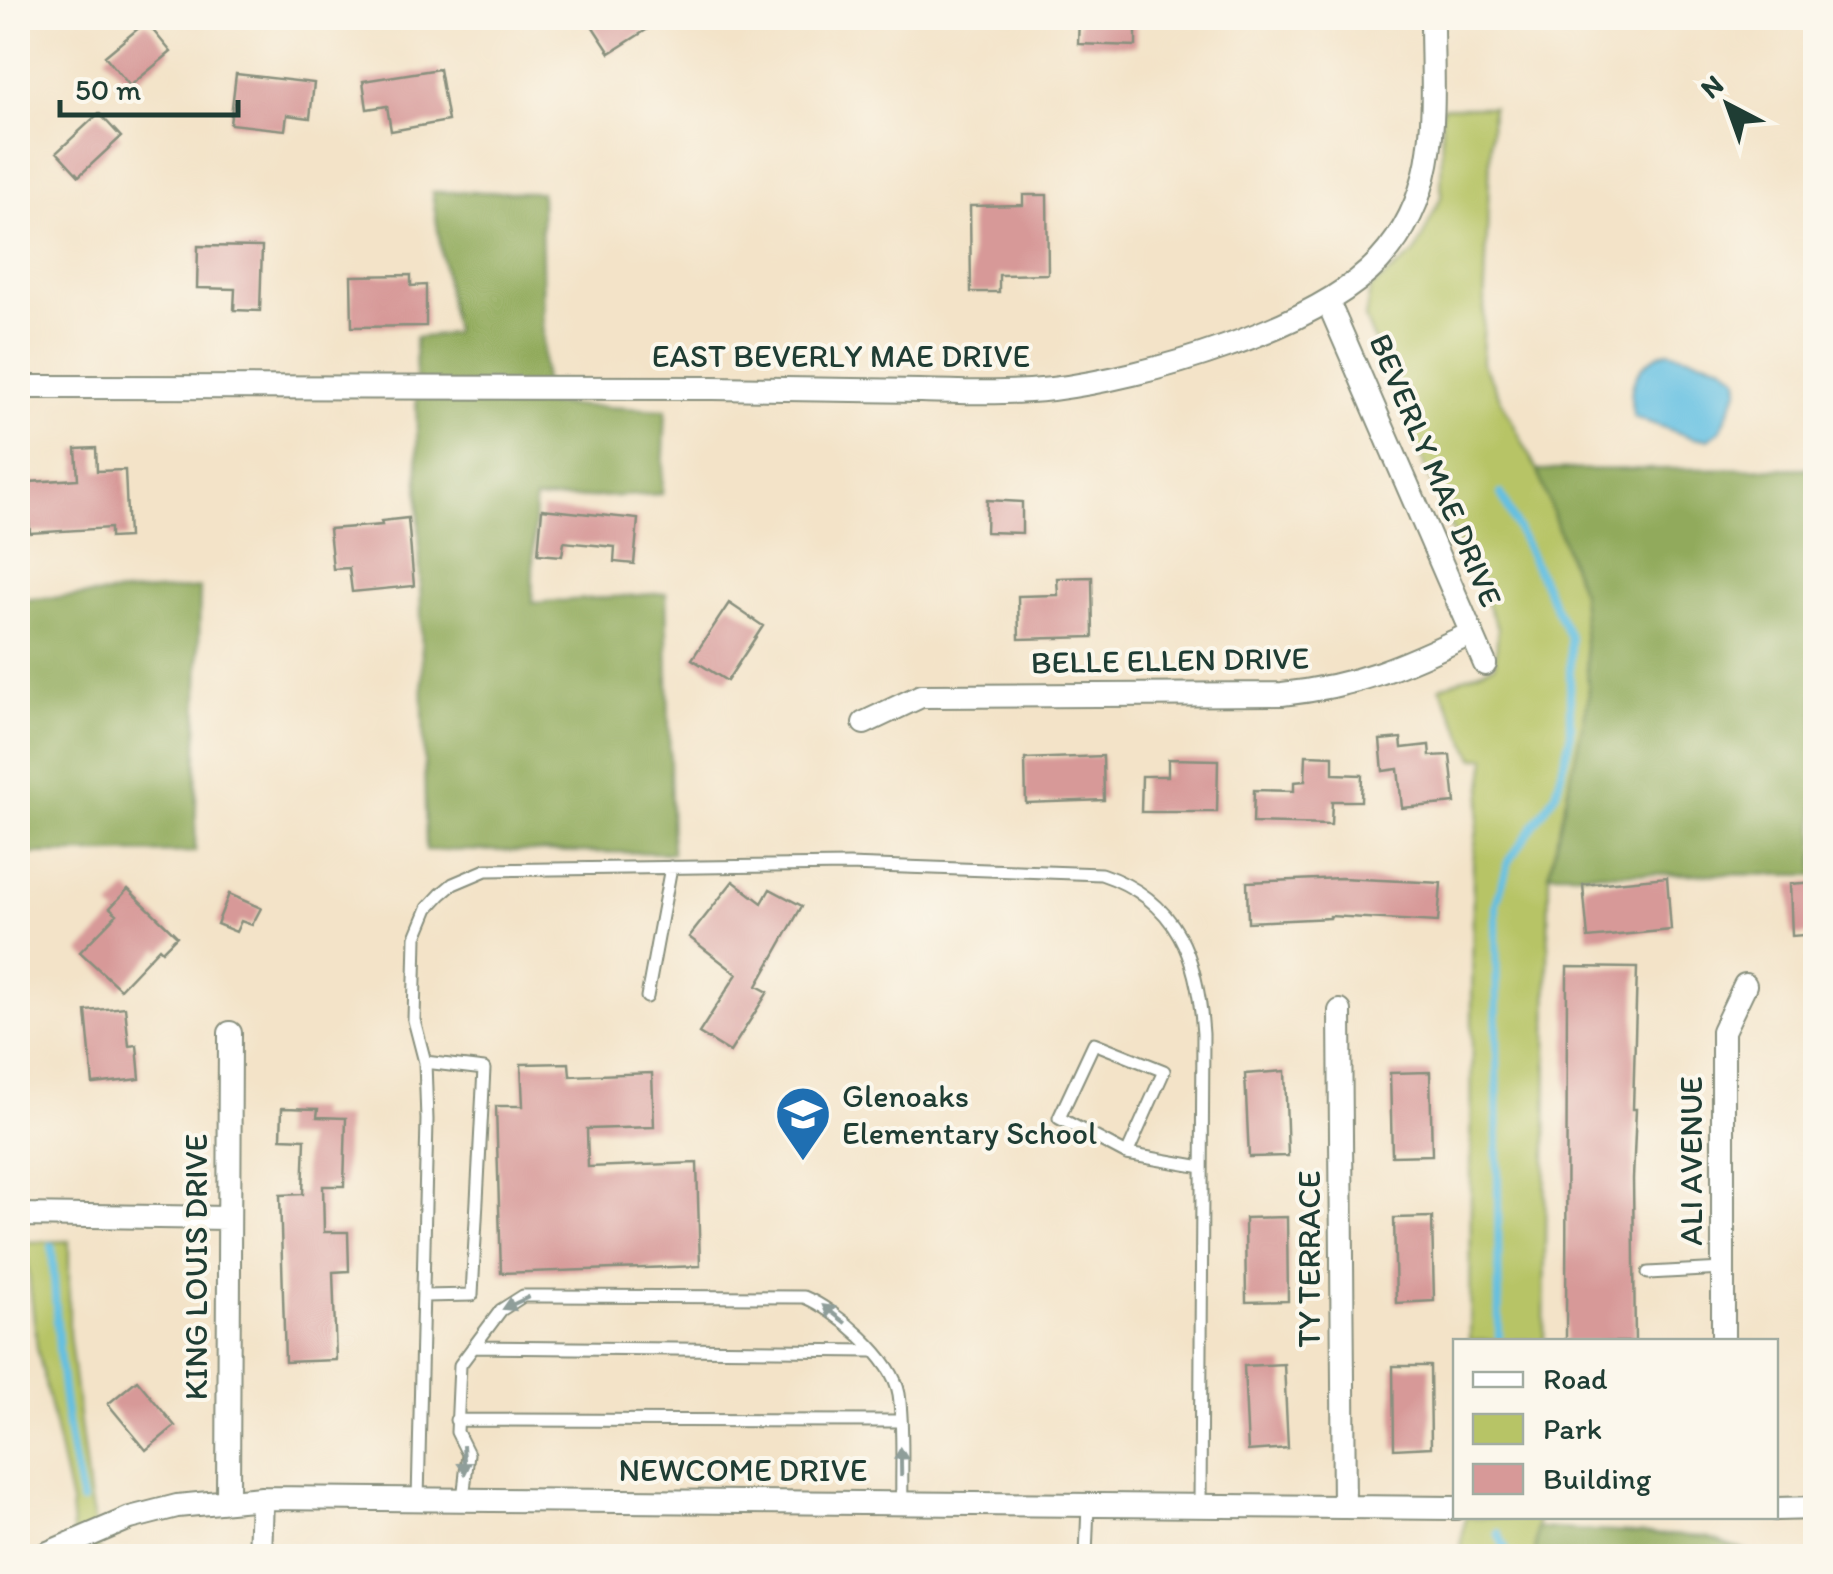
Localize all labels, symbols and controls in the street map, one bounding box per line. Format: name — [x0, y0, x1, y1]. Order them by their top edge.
scale bar — [60, 55, 238, 117]
north arrow — [1678, 55, 1778, 155]
text: N — [1693, 67, 1730, 105]
text: 50 m — [75, 71, 141, 108]
street label: BEVERLY MAE DRIVE — [1361, 328, 1511, 612]
street label: EAST BEVERLY MAE DRIVE — [652, 337, 1030, 375]
street label: BELLE ELLEN DRIVE — [1031, 639, 1309, 681]
street label: ALI AVENUE — [1672, 1076, 1710, 1246]
place label: Glenoaks Elementary School — [842, 1077, 1097, 1152]
school or university icon: Glenoaks Elementary School — [773, 1084, 833, 1163]
street label: KING LOUIS DRIVE — [177, 1134, 215, 1400]
street label: TY TERRACE — [1290, 1171, 1328, 1347]
one-way arrow — [501, 1295, 530, 1311]
one-way arrow — [821, 1304, 847, 1325]
legend — [1453, 1339, 1778, 1519]
text: Road — [1543, 1360, 1608, 1397]
text: Park — [1543, 1410, 1602, 1447]
one-way arrow — [456, 1444, 472, 1476]
one-way arrow — [893, 1446, 909, 1478]
street label: NEWCOME DRIVE — [618, 1451, 868, 1489]
text: Building — [1543, 1460, 1652, 1497]

